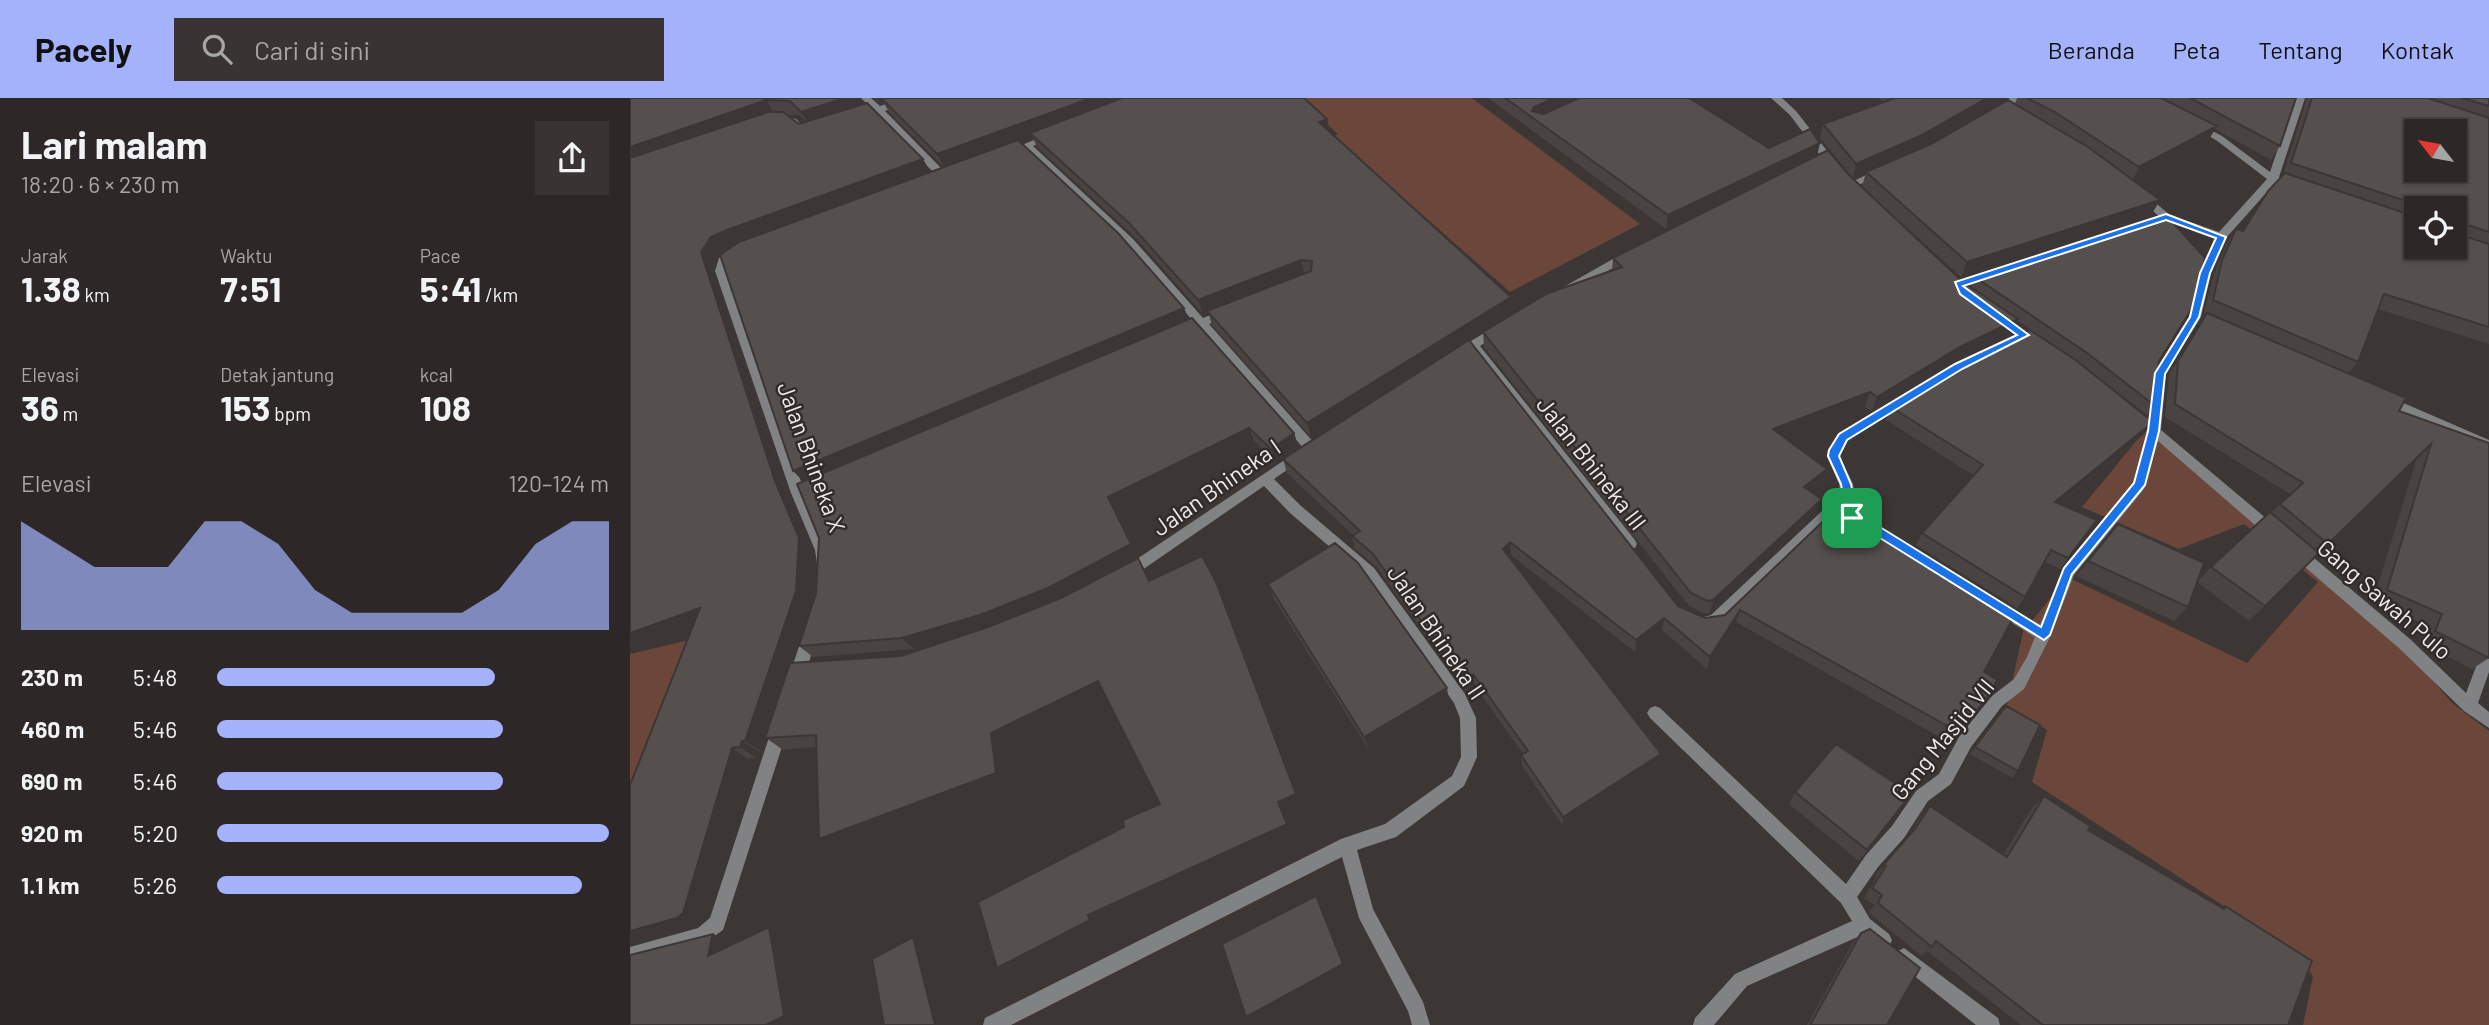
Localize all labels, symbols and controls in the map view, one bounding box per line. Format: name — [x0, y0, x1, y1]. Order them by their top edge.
search box — [174, 18, 664, 81]
text: Pacely — [35, 29, 132, 69]
icon: search — [198, 30, 236, 68]
text: Cari di sini — [254, 34, 370, 65]
text: Beranda — [2048, 35, 2135, 64]
text: Peta — [2173, 35, 2220, 64]
text: Tentang — [2258, 35, 2343, 64]
text: Kontak — [2381, 35, 2454, 64]
north arrow — [2404, 119, 2468, 182]
map controls — [2404, 119, 2467, 259]
text: Lari malam — [21, 121, 208, 167]
button: share — [535, 121, 609, 195]
text: 18:20 · 6 × 230 m — [21, 170, 180, 198]
button: locate — [2404, 196, 2467, 259]
text: Jarak — [21, 244, 68, 267]
text: Waktu — [220, 244, 272, 267]
text: Pace — [420, 244, 461, 267]
text: 1.38 — [21, 267, 81, 309]
text: 7:51 — [220, 267, 281, 309]
text: 5:41 — [420, 267, 481, 309]
text: km — [81, 283, 110, 306]
text: /km — [481, 283, 518, 306]
text: Elevasi — [21, 363, 79, 386]
text: Detak jantung — [220, 363, 334, 386]
text: kcal — [420, 363, 453, 386]
street label: Jalan Bhineka X — [772, 378, 852, 536]
text: 36 — [21, 386, 59, 428]
text: 153 — [220, 386, 270, 428]
text: 108 — [420, 386, 471, 428]
street label: Jalan Bhineka III — [1531, 391, 1653, 535]
text: m — [59, 402, 78, 425]
text: bpm — [270, 402, 311, 425]
street label: Jalan Bhineka I — [1147, 433, 1285, 541]
text: Elevasi — [21, 469, 92, 497]
text: 120–124 m — [509, 469, 609, 497]
pin — [1822, 488, 1882, 548]
icon: arrive — [1833, 499, 1871, 537]
street label: Gang Sawah Pulo — [2312, 533, 2458, 665]
street label: Jalan Bhineka II — [1382, 560, 1492, 704]
text: 230 m — [21, 663, 83, 691]
text: 5:48 — [133, 663, 177, 691]
street label: Gang Masjid VII — [1884, 673, 2000, 805]
text: 460 m — [21, 715, 84, 743]
text: 5:46 — [133, 715, 177, 743]
text: 690 m — [21, 767, 82, 795]
text: 5:46 — [133, 767, 177, 795]
text: 920 m — [21, 819, 83, 847]
text: 5:20 — [133, 819, 178, 847]
text: 1.1 km — [21, 871, 80, 899]
text: 5:26 — [133, 871, 177, 899]

